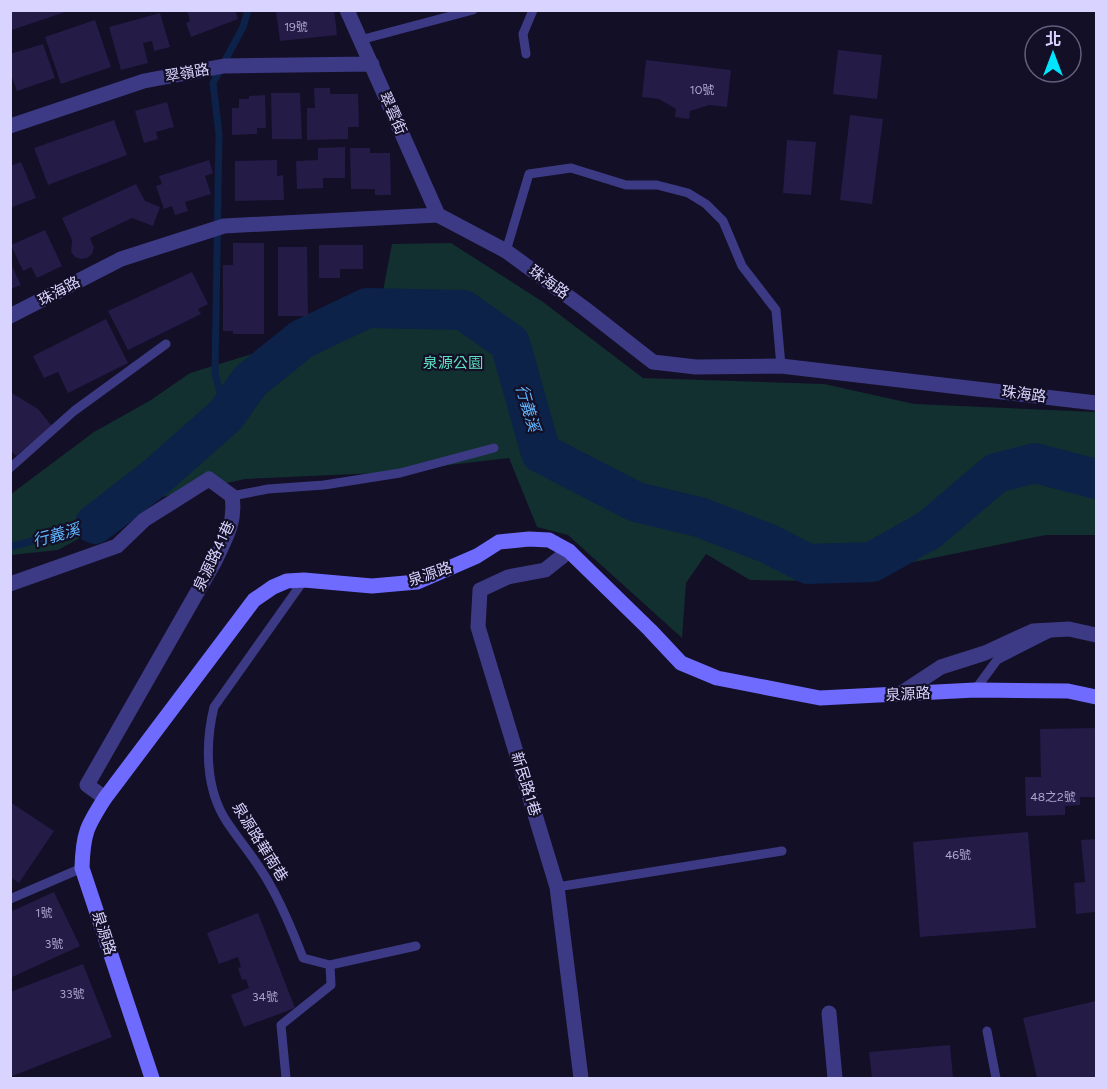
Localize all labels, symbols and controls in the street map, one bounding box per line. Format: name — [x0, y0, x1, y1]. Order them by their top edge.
house number: 19號 — [284, 20, 308, 34]
north arrow — [1023, 24, 1083, 84]
text: 北 — [1045, 30, 1061, 49]
street label: 翠嶺路 — [163, 60, 211, 86]
house number: 10號 — [690, 83, 714, 97]
street label: 翠雲街 — [376, 89, 410, 137]
street label: 珠海路 — [526, 261, 572, 303]
street label: 珠海路 — [35, 272, 83, 310]
park label: 泉源公園 — [423, 354, 483, 372]
water label: 行義溪 — [512, 382, 544, 436]
street label: 珠海路 — [1001, 382, 1047, 406]
street label: 泉源路41巷 — [190, 518, 238, 594]
water label: 行義溪 — [30, 519, 84, 550]
street label: 泉源路 — [406, 558, 454, 590]
street label: 泉源路 — [885, 684, 931, 704]
street label: 新民路1巷 — [508, 750, 544, 818]
house number: 48之2號 — [1030, 790, 1076, 804]
street label: 泉源路華南巷 — [229, 799, 291, 885]
house number: 46號 — [945, 848, 971, 862]
house number: 1號 — [36, 906, 52, 920]
street label: 泉源路 — [88, 909, 120, 957]
house number: 3號 — [45, 937, 63, 951]
house number: 33號 — [59, 987, 85, 1001]
house number: 34號 — [252, 990, 278, 1004]

